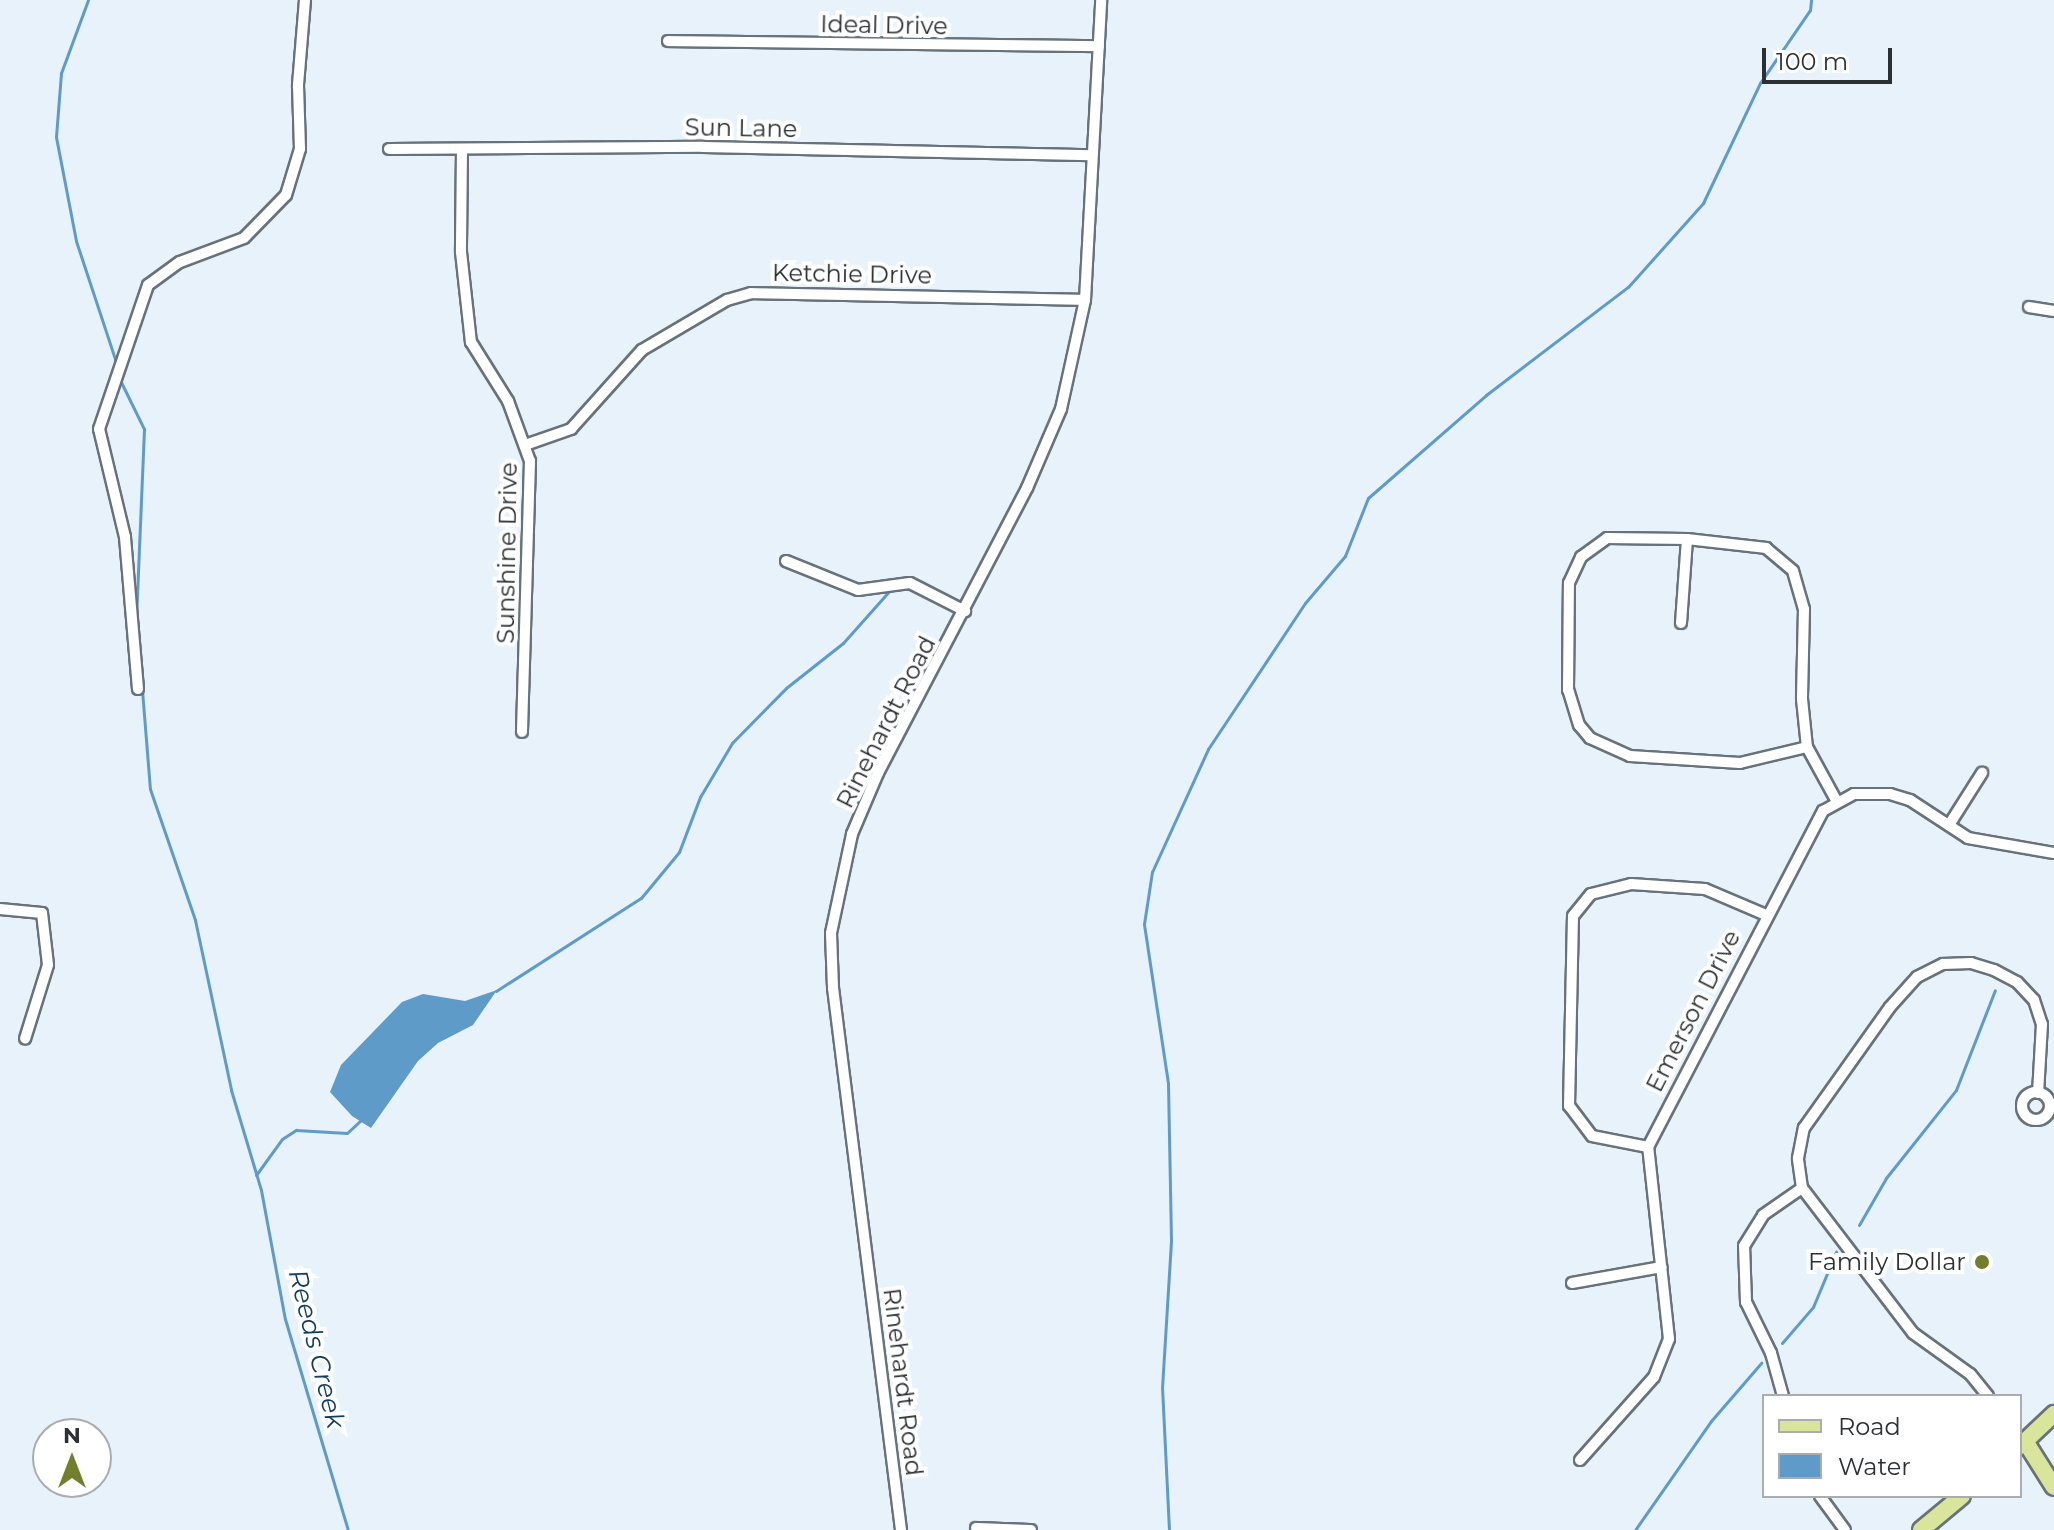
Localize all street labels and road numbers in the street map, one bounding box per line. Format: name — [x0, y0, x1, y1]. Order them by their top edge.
street label: Ideal Drive — [820, 9, 948, 41]
street label: Sun Lane — [685, 113, 797, 143]
street label: Ketchie Drive — [772, 258, 932, 290]
street label: Sunshine Drive — [491, 462, 523, 644]
street label: Rinehardt Road — [830, 631, 942, 813]
street label: Emerson Drive — [1640, 925, 1746, 1097]
street label: Rinehardt Road — [877, 1286, 929, 1478]

